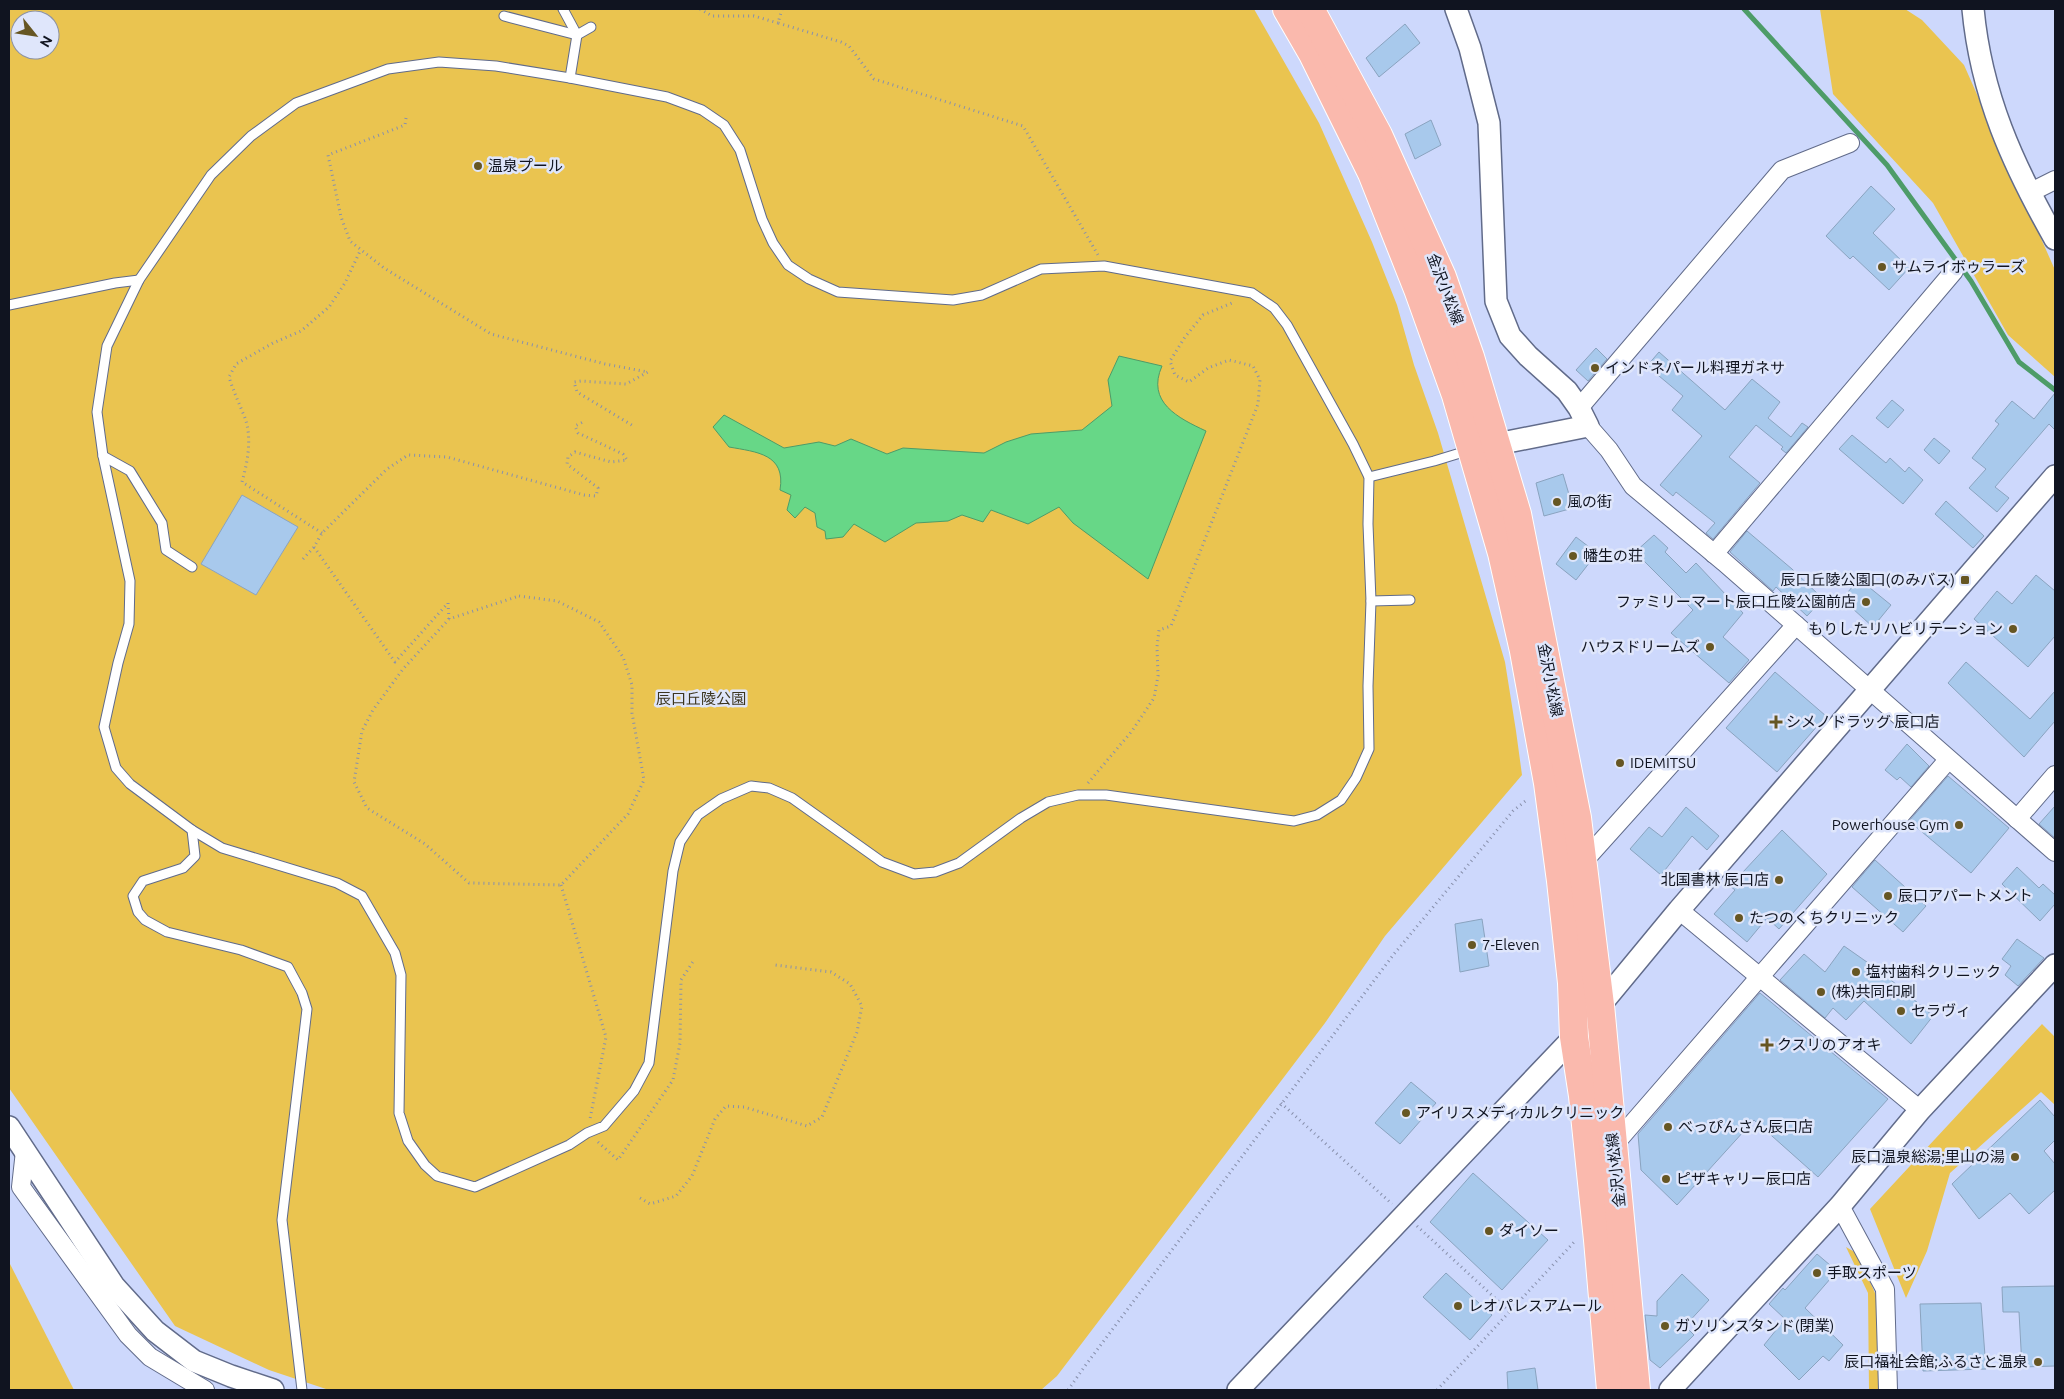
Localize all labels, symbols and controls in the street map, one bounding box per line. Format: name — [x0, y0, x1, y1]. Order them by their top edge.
north arrow — [10, 10, 60, 60]
text: N — [37, 33, 56, 50]
place label: 温泉プール — [488, 157, 563, 174]
marker: 温泉プール — [472, 160, 484, 172]
street label: 金沢小松線 — [1424, 251, 1467, 327]
place label: サムライボゥラーズ — [1892, 258, 2025, 275]
marker: サムライボゥラーズ — [1876, 261, 1888, 273]
place label: インドネパール料理ガネサ — [1605, 359, 1785, 376]
marker: インドネパール料理ガネサ — [1589, 362, 1601, 374]
place label: 風の街 — [1567, 493, 1612, 510]
marker: 風の街 — [1551, 496, 1563, 508]
place label: 幡生の荘 — [1583, 547, 1643, 564]
marker: 幡生の荘 — [1567, 550, 1579, 562]
place label: 辰口丘陵公園口(のみバス) — [1781, 571, 1955, 588]
marker: 辰口丘陵公園口(のみバス) — [1959, 574, 1971, 586]
place label: ファミリーマート辰口丘陵公園前店 — [1616, 593, 1856, 610]
marker: ファミリーマート辰口丘陵公園前店 — [1860, 596, 1872, 608]
place label: もりしたリハビリテーション — [1808, 620, 2003, 637]
marker: もりしたリハビリテーション — [2007, 623, 2019, 635]
place label: ハウスドリームズ — [1580, 638, 1700, 655]
street label: 金沢小松線 — [1535, 641, 1566, 718]
marker: ハウスドリームズ — [1704, 641, 1716, 653]
park label: 辰口丘陵公園 — [656, 690, 746, 707]
place label: シメノドラッグ 辰口店 — [1786, 713, 1939, 730]
marker: シメノドラッグ 辰口店 — [1770, 716, 1782, 728]
place label: IDEMITSU — [1630, 754, 1696, 771]
marker: IDEMITSU — [1614, 757, 1626, 769]
place label: Powerhouse Gym — [1832, 816, 1949, 833]
marker: Powerhouse Gym — [1953, 819, 1965, 831]
place label: 北国書林 辰口店 — [1661, 871, 1769, 888]
marker: 北国書林 辰口店 — [1773, 874, 1785, 886]
place label: 辰口アパートメント — [1898, 887, 2033, 904]
marker: 辰口アパートメント — [1882, 890, 1894, 902]
place label: たつのくちクリニック — [1749, 909, 1899, 926]
marker: たつのくちクリニック — [1733, 912, 1745, 924]
place label: 7-Eleven — [1482, 936, 1540, 953]
marker: 7-Eleven — [1466, 939, 1478, 951]
place label: 塩村歯科クリニック — [1866, 963, 2001, 980]
marker: 塩村歯科クリニック — [1850, 966, 1862, 978]
place label: (株)共同印刷 — [1831, 983, 1915, 1000]
marker: (株)共同印刷 — [1815, 986, 1827, 998]
place label: セラヴィ — [1911, 1002, 1971, 1019]
marker: セラヴィ — [1895, 1005, 1907, 1017]
place label: クスリのアオキ — [1777, 1036, 1882, 1053]
marker: クスリのアオキ — [1761, 1039, 1773, 1051]
place label: アイリスメディカルクリニック — [1416, 1104, 1624, 1121]
marker: アイリスメディカルクリニック — [1400, 1107, 1412, 1119]
place label: べっぴんさん辰口店 — [1678, 1118, 1813, 1135]
marker: べっぴんさん辰口店 — [1662, 1121, 1674, 1133]
street label: 金沢小松線 — [1603, 1132, 1628, 1208]
place label: 辰口温泉総湯;里山の湯 — [1851, 1148, 2005, 1165]
marker: 辰口温泉総湯;里山の湯 — [2009, 1151, 2021, 1163]
place label: ピザキャリー辰口店 — [1676, 1170, 1811, 1187]
marker: ピザキャリー辰口店 — [1660, 1173, 1672, 1185]
place label: ダイソー — [1499, 1222, 1559, 1239]
marker: ダイソー — [1483, 1225, 1495, 1237]
place label: 手取スポーツ — [1827, 1264, 1917, 1281]
marker: 手取スポーツ — [1811, 1267, 1823, 1279]
place label: レオパレスアムール — [1468, 1297, 1602, 1314]
marker: レオパレスアムール — [1452, 1300, 1464, 1312]
place label: ガソリンスタンド(閉業) — [1675, 1317, 1834, 1334]
marker: ガソリンスタンド(閉業) — [1659, 1320, 1671, 1332]
place label: 辰口福祉会館;ふるさと温泉 — [1844, 1353, 2028, 1370]
marker: 辰口福祉会館;ふるさと温泉 — [2032, 1356, 2044, 1368]

